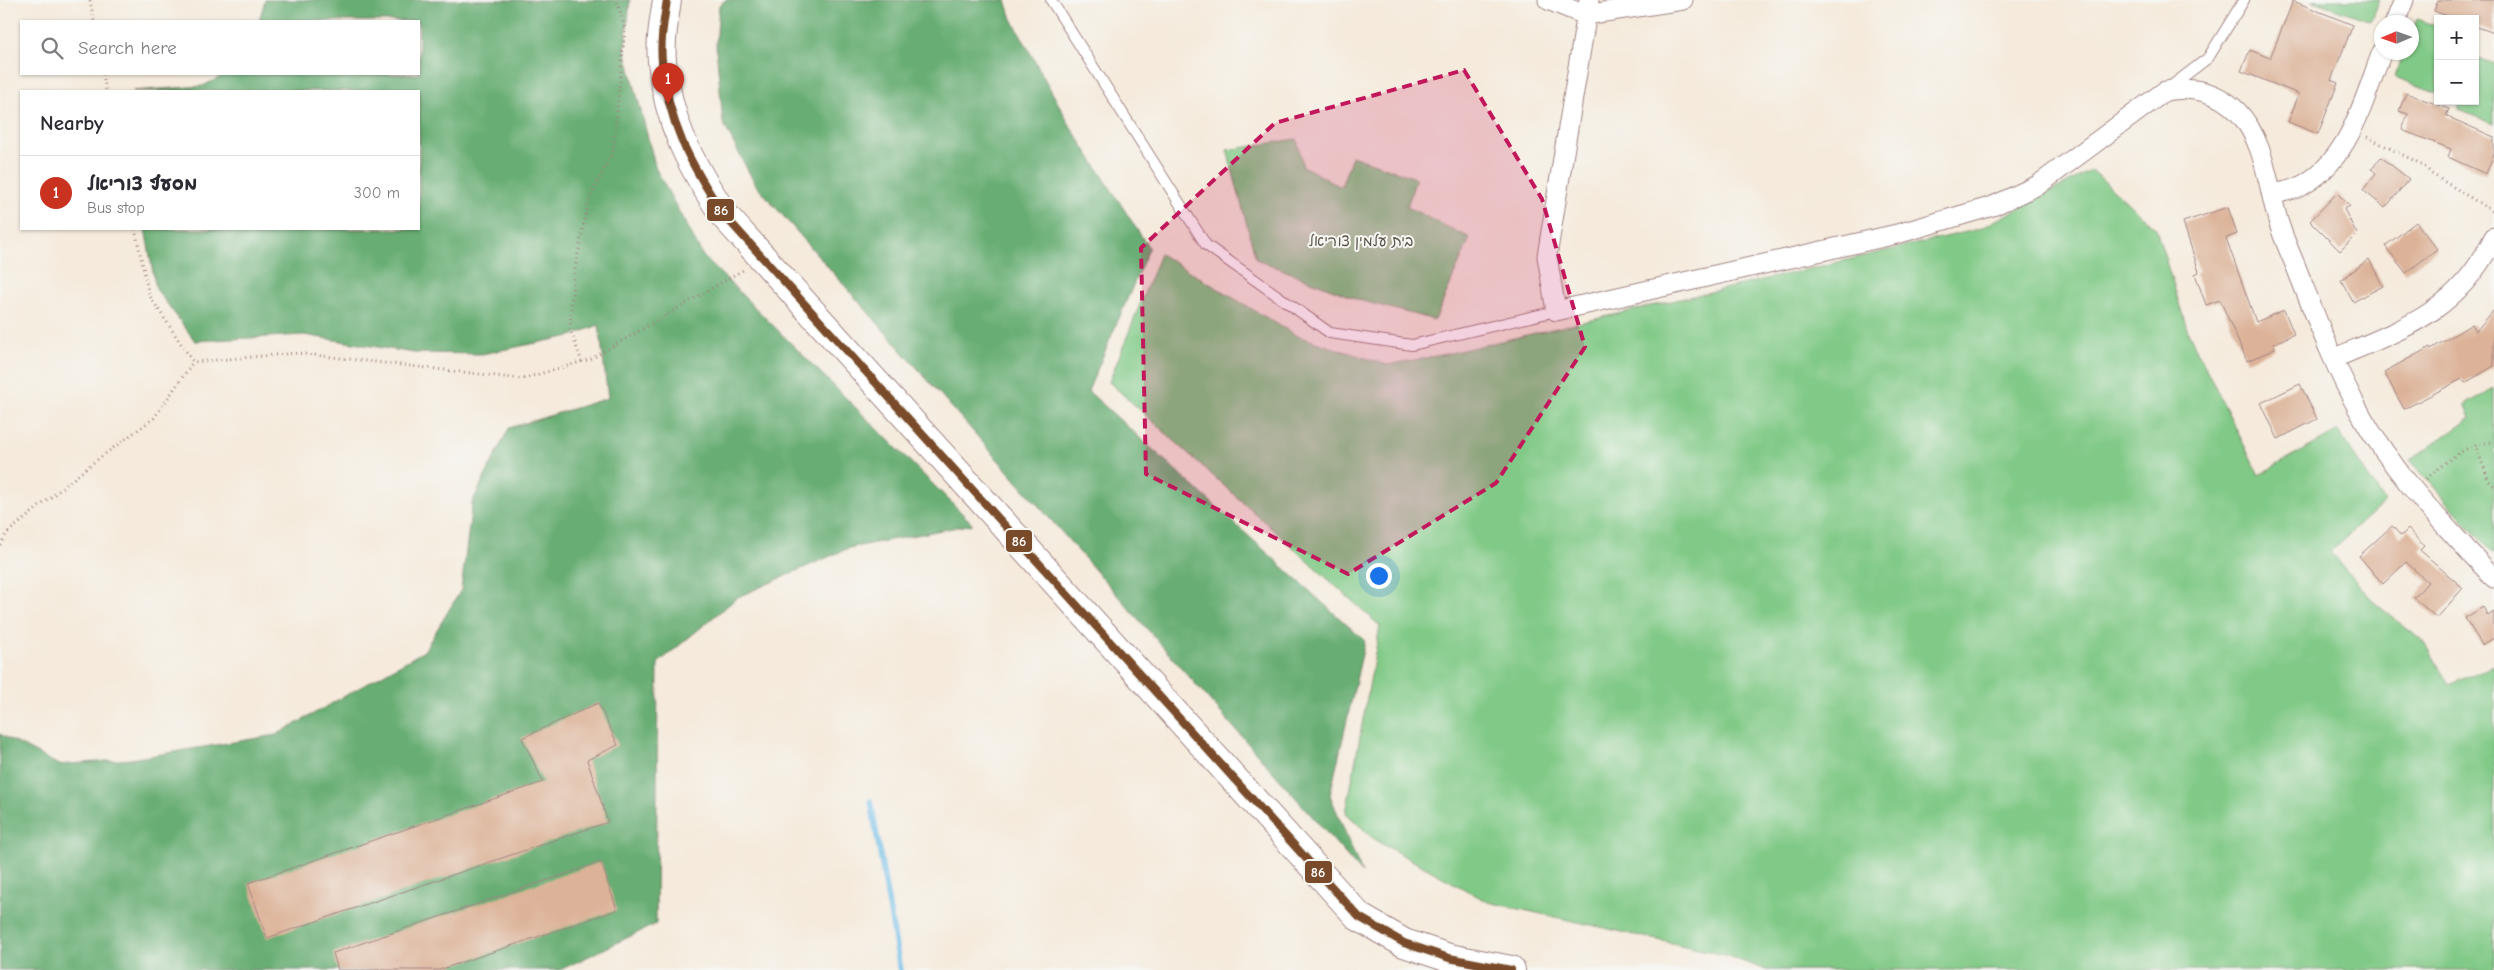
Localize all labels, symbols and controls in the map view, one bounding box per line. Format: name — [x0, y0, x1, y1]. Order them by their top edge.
north arrow — [2374, 15, 2419, 60]
map controls — [2434, 15, 2479, 105]
button: + — [2434, 15, 2479, 60]
search box — [20, 20, 420, 75]
icon: search — [38, 34, 66, 62]
text: Search here — [78, 37, 177, 59]
button: − — [2434, 60, 2479, 105]
pin: 1 — [652, 63, 684, 104]
text: Nearby — [40, 111, 104, 135]
text: מסעף צוריאל — [87, 173, 197, 195]
text: 1 — [53, 184, 59, 202]
text: 300 m — [354, 184, 400, 202]
line badge: 86 — [706, 198, 735, 222]
text: Bus stop — [87, 199, 145, 217]
text: 86 — [714, 202, 728, 219]
park label: בית עלמין צוריאל — [1309, 232, 1413, 251]
line badge: 86 — [1005, 529, 1033, 553]
text: 86 — [1012, 533, 1026, 550]
your location — [1366, 563, 1392, 589]
line badge: 86 — [1304, 860, 1333, 884]
text: 86 — [1311, 864, 1325, 881]

